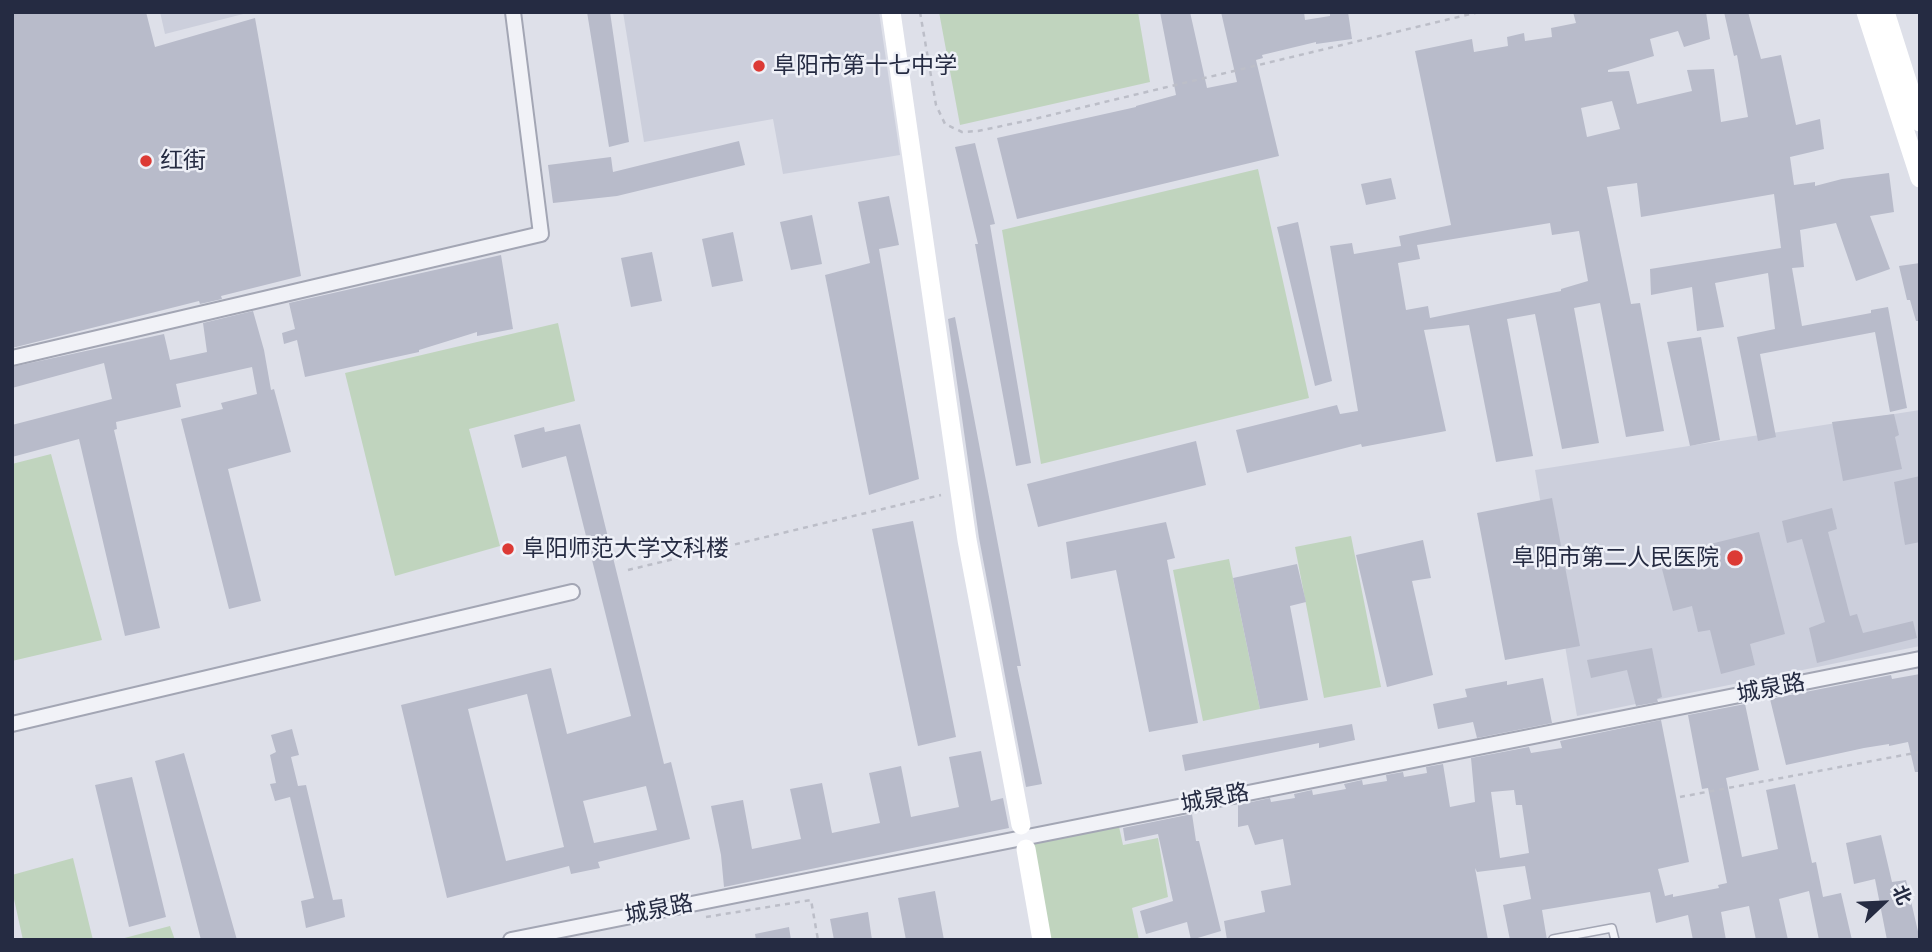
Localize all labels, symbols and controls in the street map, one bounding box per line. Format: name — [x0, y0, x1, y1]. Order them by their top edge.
place label: 阜阳市第十七中学 — [773, 52, 957, 80]
marker: 阜阳市第十七中学 — [751, 58, 767, 74]
place label: 红街 — [160, 147, 206, 175]
marker: 红街 — [138, 153, 154, 169]
place label: 阜阳师范大学文科楼 — [522, 535, 729, 563]
marker: 阜阳师范大学文科楼 — [500, 541, 516, 557]
place label: 阜阳市第二人民医院 — [1512, 544, 1719, 572]
marker: 阜阳市第二人民医院 — [1725, 548, 1745, 568]
street label: 城泉路 — [1735, 669, 1807, 709]
street label: 城泉路 — [1179, 779, 1251, 819]
north arrow — [1848, 868, 1918, 938]
text: 北 — [1888, 881, 1917, 908]
street label: 城泉路 — [623, 890, 695, 930]

